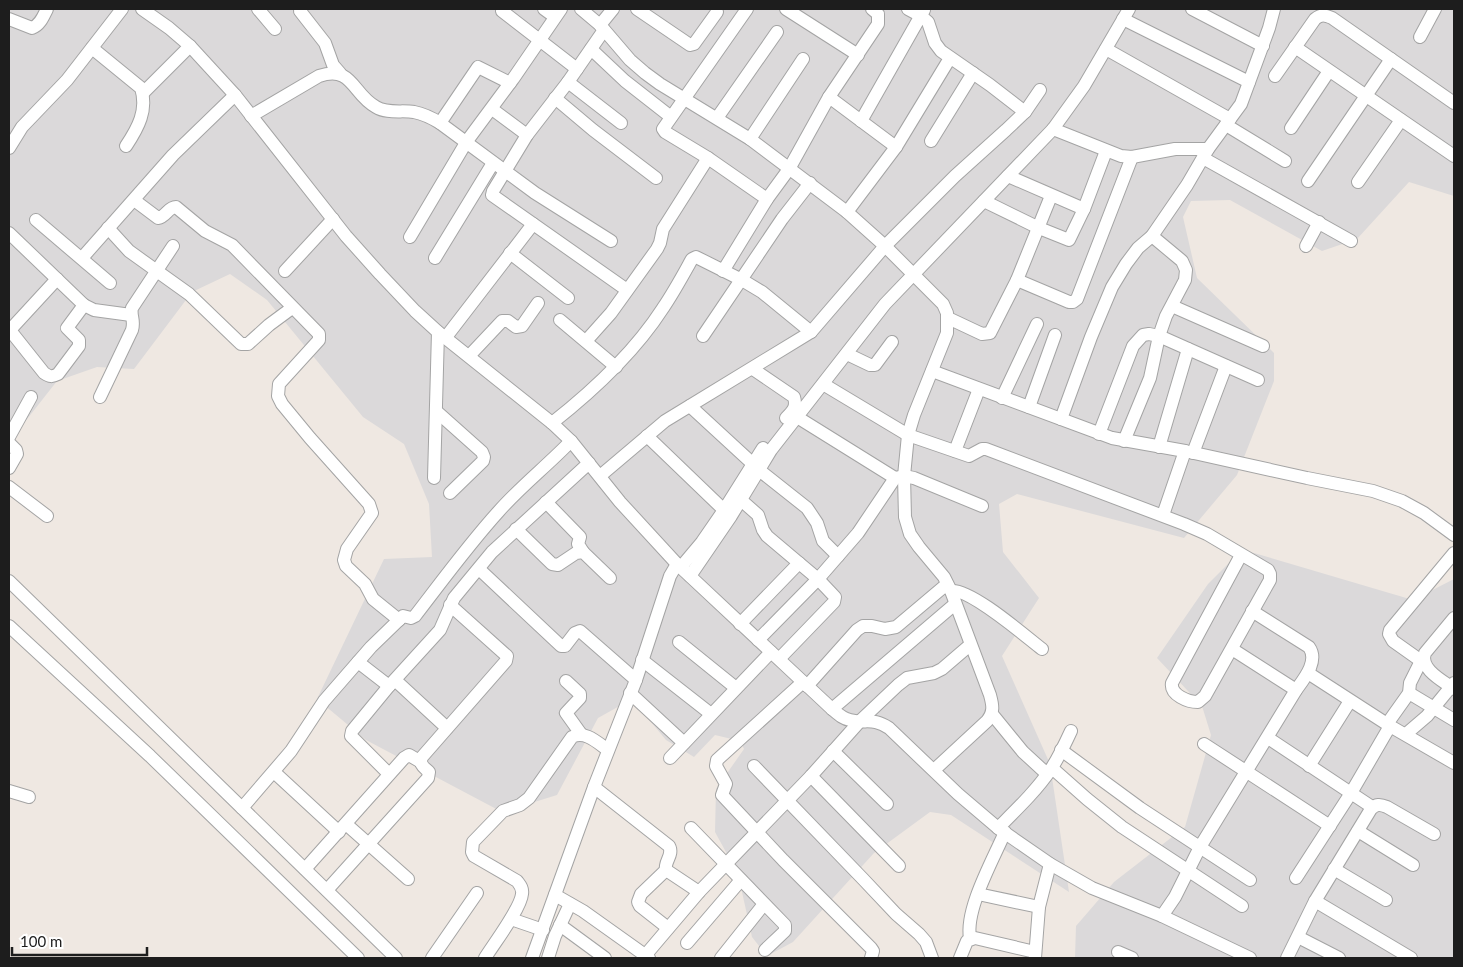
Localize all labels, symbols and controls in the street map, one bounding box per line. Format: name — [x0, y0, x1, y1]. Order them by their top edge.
scale bar — [12, 924, 148, 956]
text: 100 m — [20, 932, 62, 950]

